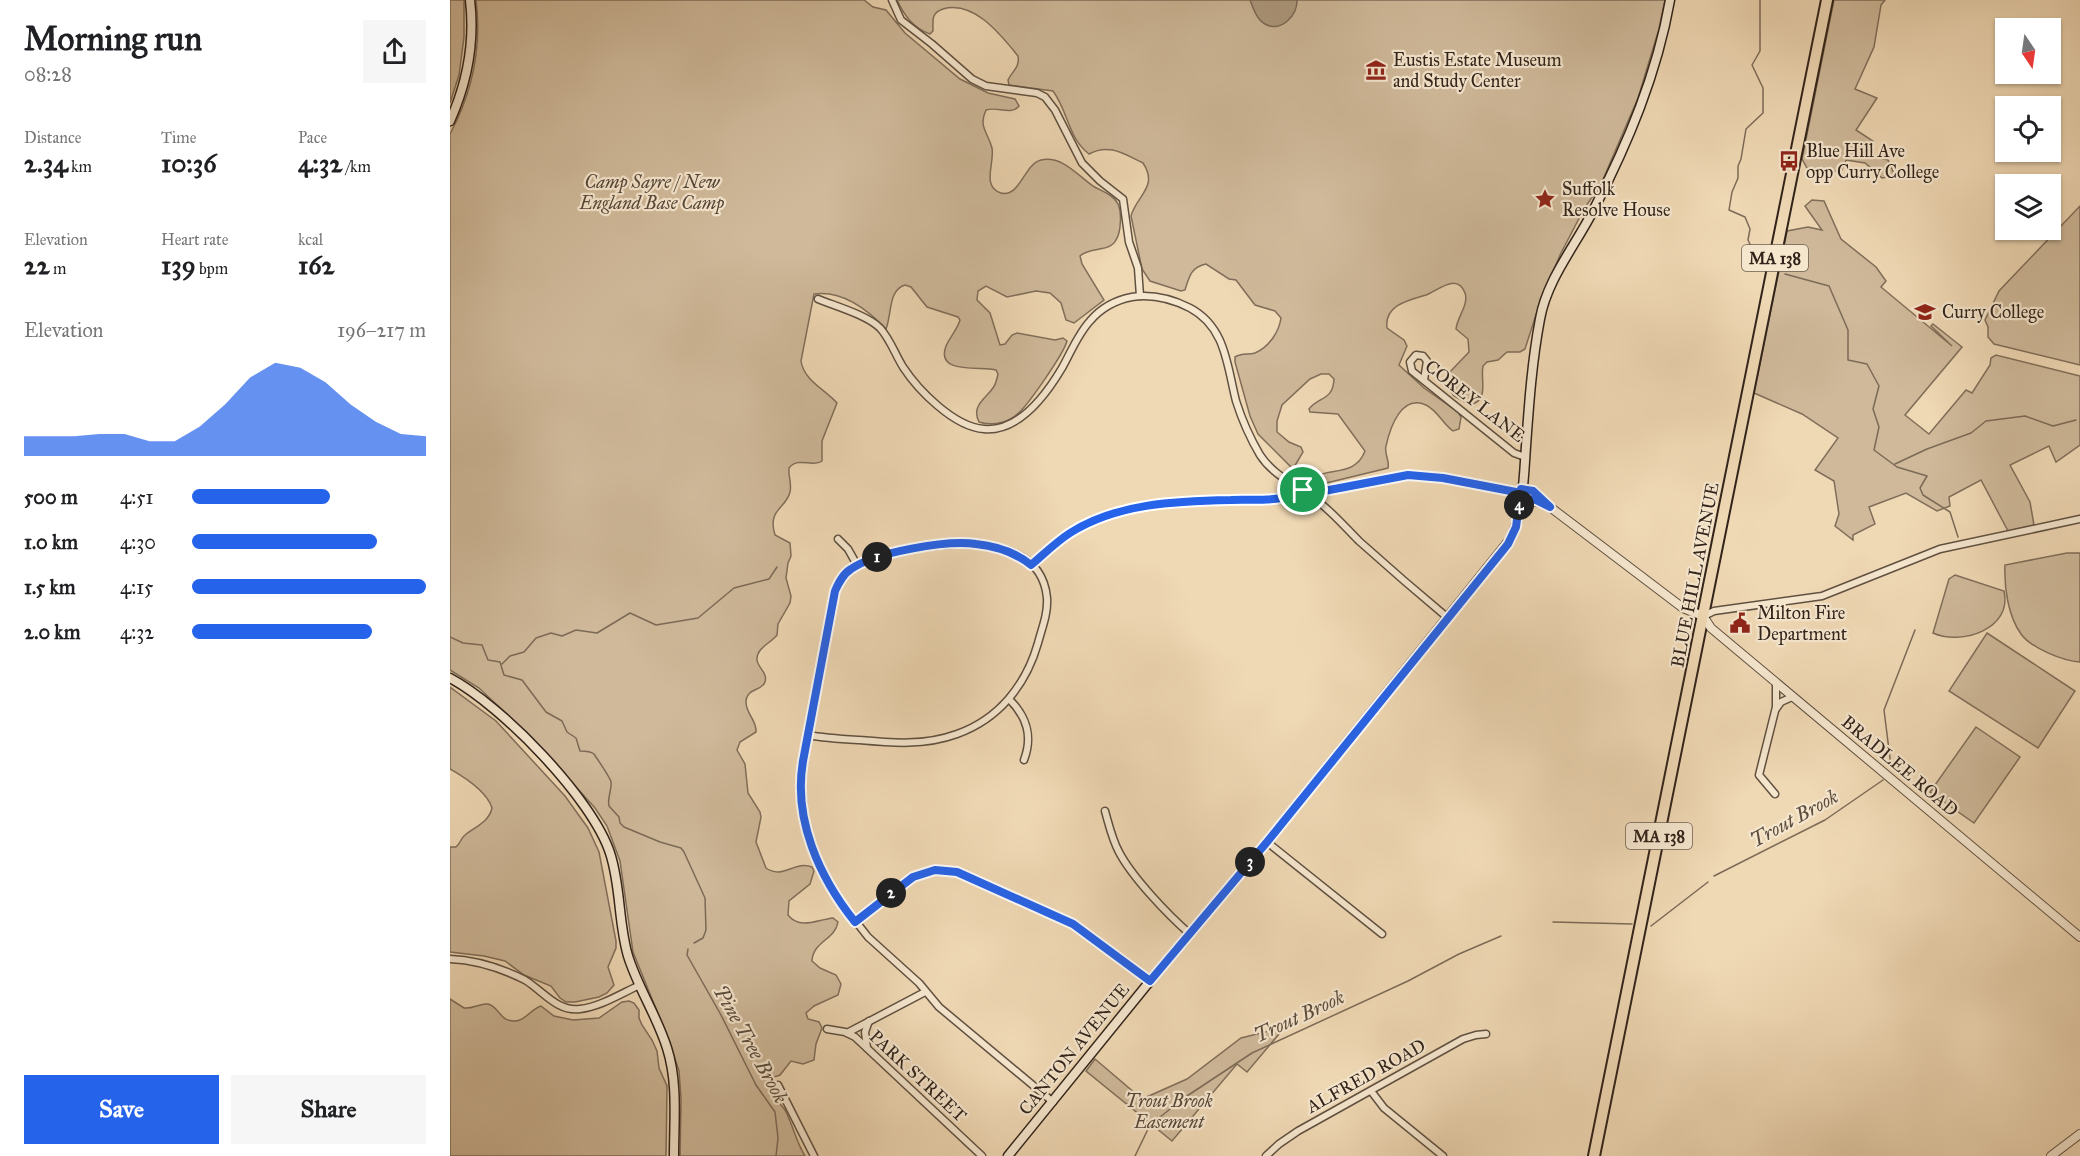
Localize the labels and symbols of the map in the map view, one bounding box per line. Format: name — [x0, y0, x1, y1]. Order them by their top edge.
north arrow — [1995, 18, 2061, 84]
place label: Eustis Estate Museum and Study Center — [1393, 49, 1562, 92]
museum icon: Eustis Estate Museum and Study Center — [1364, 58, 1388, 82]
place label: Blue Hill Ave opp Curry College — [1806, 140, 1939, 184]
bus stop icon: Blue Hill Ave opp Curry College — [1777, 149, 1801, 173]
park label: Camp Sayre / New England Base Camp — [579, 171, 724, 215]
place label: Suffolk Resolve House — [1562, 178, 1670, 221]
place icon: Suffolk Resolve House — [1533, 187, 1557, 211]
road number: MA 138 — [1742, 245, 1808, 271]
school or university icon: Curry College — [1913, 300, 1937, 324]
place label: Curry College — [1942, 301, 2044, 324]
street label: COREY LANE — [1421, 355, 1529, 447]
pin — [1277, 464, 1328, 515]
street label: BLUE HILL AVENUE — [1666, 481, 1724, 669]
pin: 4 — [1504, 490, 1534, 520]
pin: 1 — [862, 542, 892, 572]
place label: Milton Fire Department — [1757, 602, 1848, 645]
public building icon: Milton Fire Department — [1728, 611, 1752, 635]
street label: BRADLEE ROAD — [1837, 711, 1963, 821]
water label: Trout Brook — [1746, 784, 1842, 852]
road number: MA 138 — [1626, 823, 1692, 849]
pin: 3 — [1235, 847, 1265, 877]
pin: 2 — [876, 878, 906, 908]
street label: CANTON AVENUE — [1014, 979, 1134, 1119]
water label: Pine Tree Brook — [709, 981, 793, 1107]
water label: Trout Brook — [1250, 985, 1348, 1047]
street label: PARK STREET — [865, 1025, 971, 1127]
street label: ALFRED ROAD — [1302, 1034, 1429, 1118]
park label: Trout Brook Easement — [1125, 1090, 1213, 1133]

